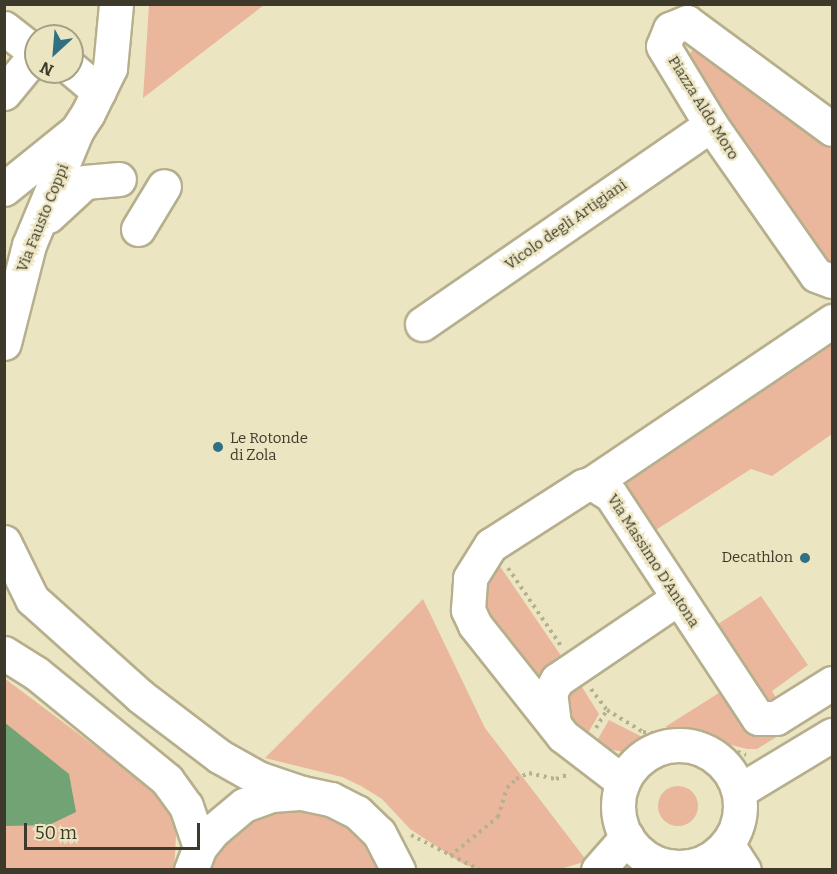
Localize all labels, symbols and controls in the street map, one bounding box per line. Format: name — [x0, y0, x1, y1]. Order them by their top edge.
north arrow — [24, 24, 84, 84]
street label: Piazza Aldo Moro — [664, 53, 742, 163]
text: N — [37, 58, 56, 80]
street label: Via Fausto Coppi — [13, 161, 73, 275]
street label: Vicolo degli Artigiani — [502, 176, 630, 274]
place label: Le Rotonde di Zola — [230, 429, 308, 464]
marker: Le Rotonde di Zola — [211, 440, 225, 454]
street label: Via Massimo D'Antona — [603, 491, 703, 631]
place label: Decathlon — [721, 549, 793, 567]
marker: Decathlon — [798, 551, 812, 565]
scale bar — [27, 811, 202, 849]
text: 50 m — [35, 822, 77, 844]

